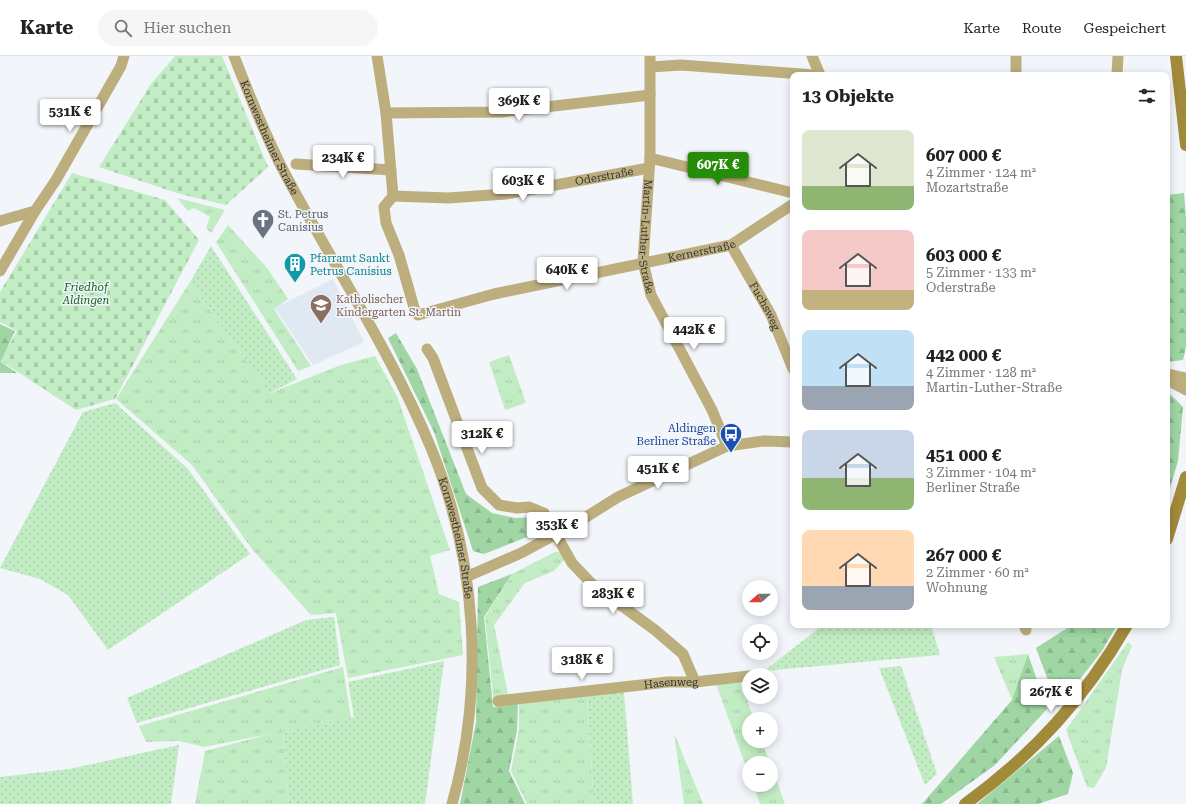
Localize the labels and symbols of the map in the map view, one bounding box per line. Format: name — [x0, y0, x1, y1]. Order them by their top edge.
street label: Kornwestheimer Straße — [237, 78, 301, 197]
pin: 369K € — [486, 88, 552, 122]
pin: 531K € — [37, 99, 103, 133]
pin: 234K € — [310, 145, 376, 179]
pin: 607K € — [685, 152, 751, 186]
street label: Oderstraße — [574, 165, 635, 188]
pin: 603K € — [490, 168, 556, 202]
street label: Martin-Luther-Straße — [636, 179, 656, 295]
church icon: St. Petrus Canisius — [250, 207, 276, 240]
place label: St. Petrus Canisius — [278, 208, 328, 234]
street label: Kernerstraße — [667, 238, 739, 265]
building icon: Pfarramt Sankt Petrus Canisius — [282, 251, 308, 284]
place label: Pfarramt Sankt Petrus Canisius — [310, 252, 392, 278]
pin: 640K € — [534, 257, 600, 291]
street label: Fuchsweg — [746, 280, 783, 333]
park label: Friedhof Aldingen — [62, 281, 110, 307]
school or university icon: Katholischer Kindergarten St. Martin — [308, 292, 334, 325]
place label: Katholischer Kindergarten St. Martin — [336, 293, 461, 319]
pin: 442K € — [661, 317, 727, 351]
pin: 312K € — [449, 421, 515, 455]
bus stop icon: Aldingen Berliner Straße — [718, 421, 744, 454]
place label: Aldingen Berliner Straße — [637, 422, 716, 448]
pin: 451K € — [625, 456, 691, 490]
street label: Kornwestheimer Straße — [435, 475, 475, 600]
pin: 353K € — [524, 512, 590, 546]
north arrow — [742, 580, 778, 616]
pin: 283K € — [580, 581, 646, 615]
pin: 318K € — [549, 647, 615, 681]
street label: Hasenweg — [643, 676, 700, 692]
pin: 267K € — [1018, 679, 1084, 713]

